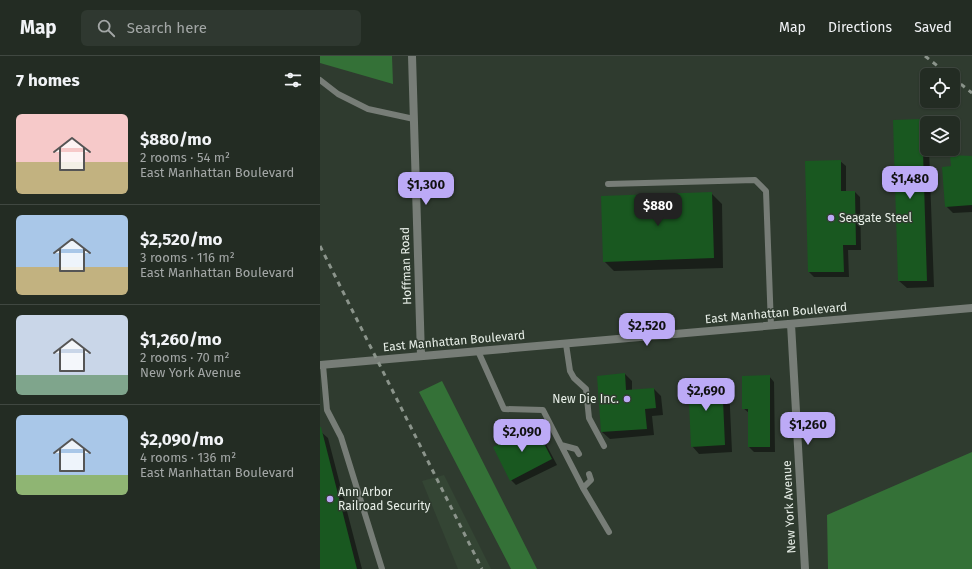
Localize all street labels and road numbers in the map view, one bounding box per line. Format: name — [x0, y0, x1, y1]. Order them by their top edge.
street label: Hoffman Road — [398, 227, 414, 305]
street label: East Manhattan Boulevard — [704, 300, 848, 326]
street label: East Manhattan Boulevard — [382, 328, 526, 354]
street label: New York Avenue — [780, 460, 798, 554]

